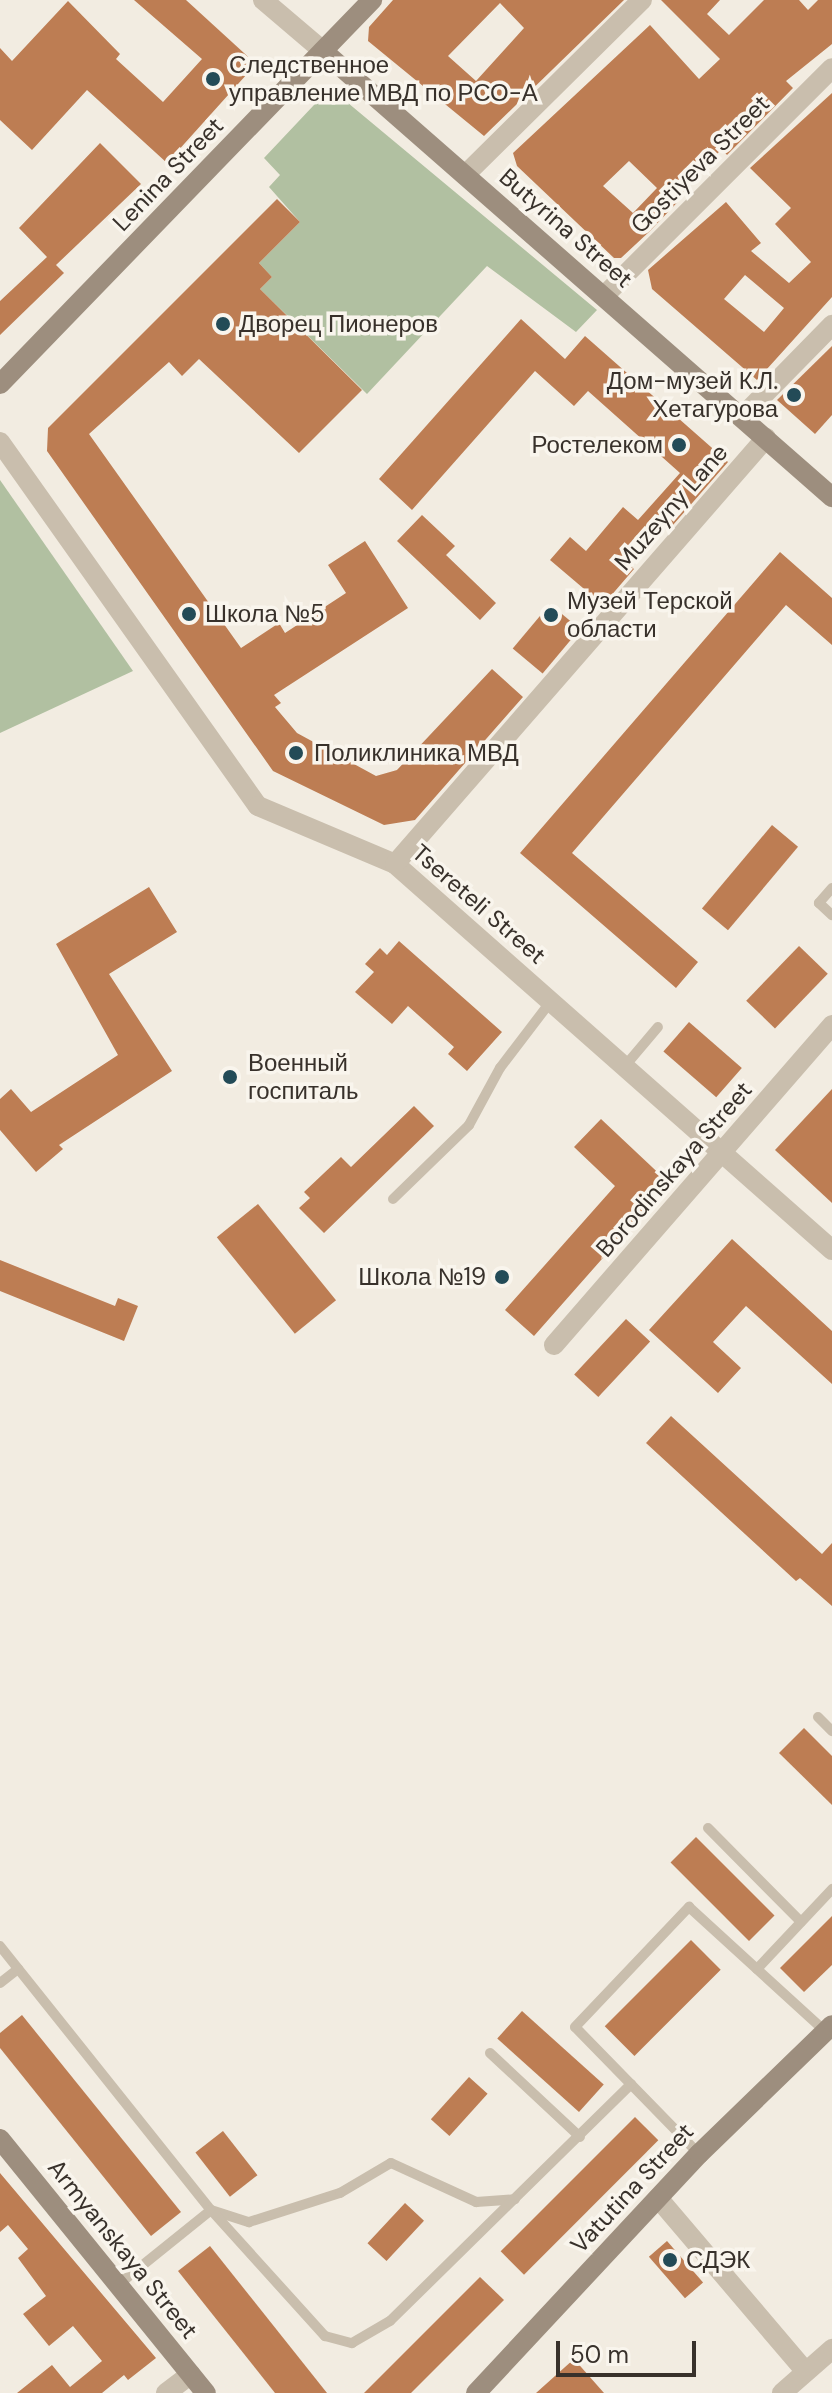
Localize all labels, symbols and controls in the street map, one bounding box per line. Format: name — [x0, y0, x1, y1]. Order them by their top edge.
place label: Следственное управление МВД по РСО-А — [229, 51, 538, 107]
marker: Следственное управление МВД по РСО-А — [204, 70, 222, 88]
street label: Gostiyeva Street — [625, 89, 775, 239]
street label: Lenina Street — [107, 111, 229, 237]
street label: Butyrina Street — [494, 162, 638, 294]
place label: Дворец Пионеров — [239, 310, 438, 338]
marker: Дворец Пионеров — [214, 315, 232, 333]
place label: Дом-музей К.Л. Хетагурова — [607, 367, 778, 423]
marker: Дом-музей К.Л. Хетагурова — [785, 386, 803, 404]
place label: Ростелеком — [531, 431, 663, 459]
marker: Ростелеком — [670, 436, 688, 454]
street label: Muzeyny Lane — [608, 438, 734, 576]
place label: Музей Терской области — [567, 587, 733, 643]
place label: Школа №5 — [205, 600, 325, 628]
marker: Школа №5 — [180, 605, 198, 623]
marker: Музей Терской области — [542, 606, 560, 624]
place label: Поликлиника МВД — [314, 739, 519, 767]
marker: Поликлиника МВД — [285, 742, 307, 764]
street label: Tsereteli Street — [406, 838, 552, 970]
place label: Военный госпиталь — [248, 1049, 359, 1105]
marker: Военный госпиталь — [219, 1066, 241, 1088]
street label: Borodinskaya Street — [590, 1075, 758, 1263]
place label: Школа №19 — [358, 1263, 486, 1291]
marker: Школа №19 — [493, 1268, 511, 1286]
street label: Vatutina Street — [565, 2117, 699, 2259]
street label: Armyanskaya Street — [42, 2154, 204, 2344]
place label: СДЭК — [686, 2246, 750, 2274]
marker: СДЭК — [661, 2251, 679, 2269]
scale bar — [560, 2325, 700, 2375]
text: 50 m — [570, 2339, 629, 2370]

